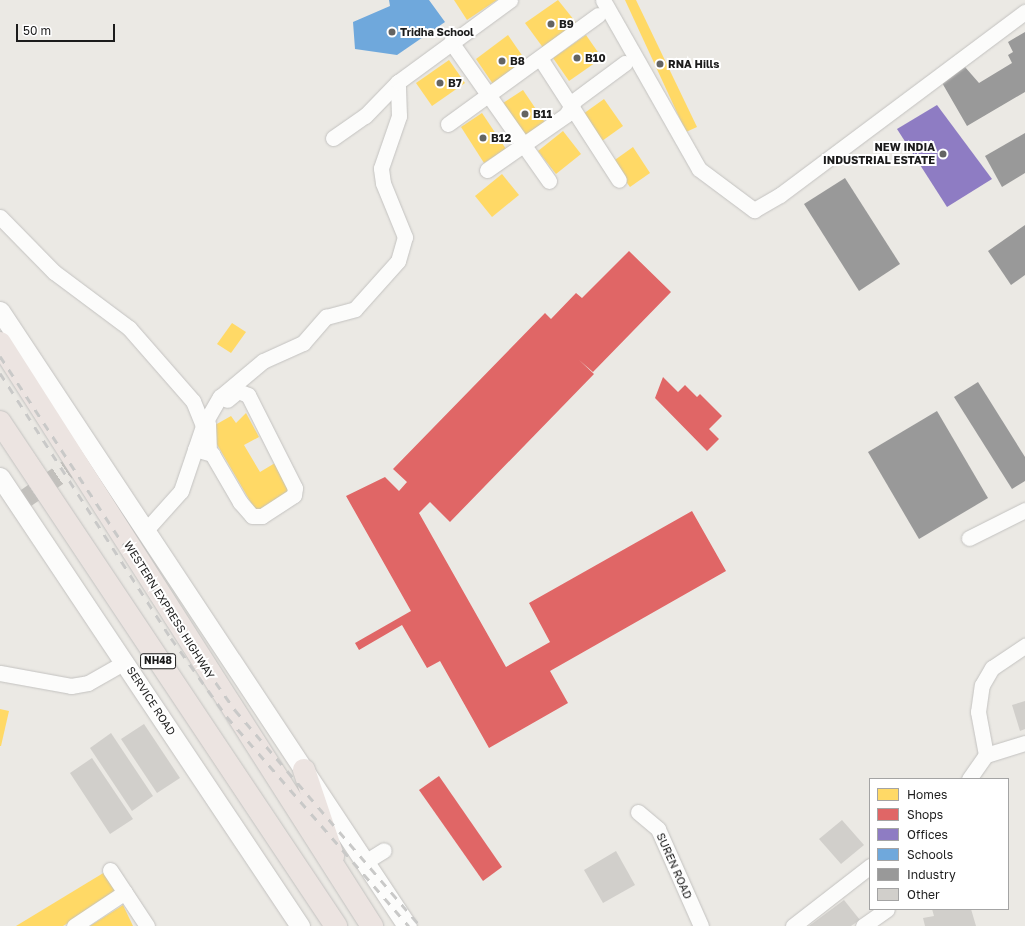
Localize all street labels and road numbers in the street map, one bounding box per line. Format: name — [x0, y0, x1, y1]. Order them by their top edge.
street label: WESTERN EXPRESS HIGHWAY — [121, 539, 217, 681]
road number: NH48 — [140, 653, 176, 669]
street label: SERVICE ROAD — [124, 664, 178, 738]
street label: SUREN ROAD — [654, 831, 694, 901]

